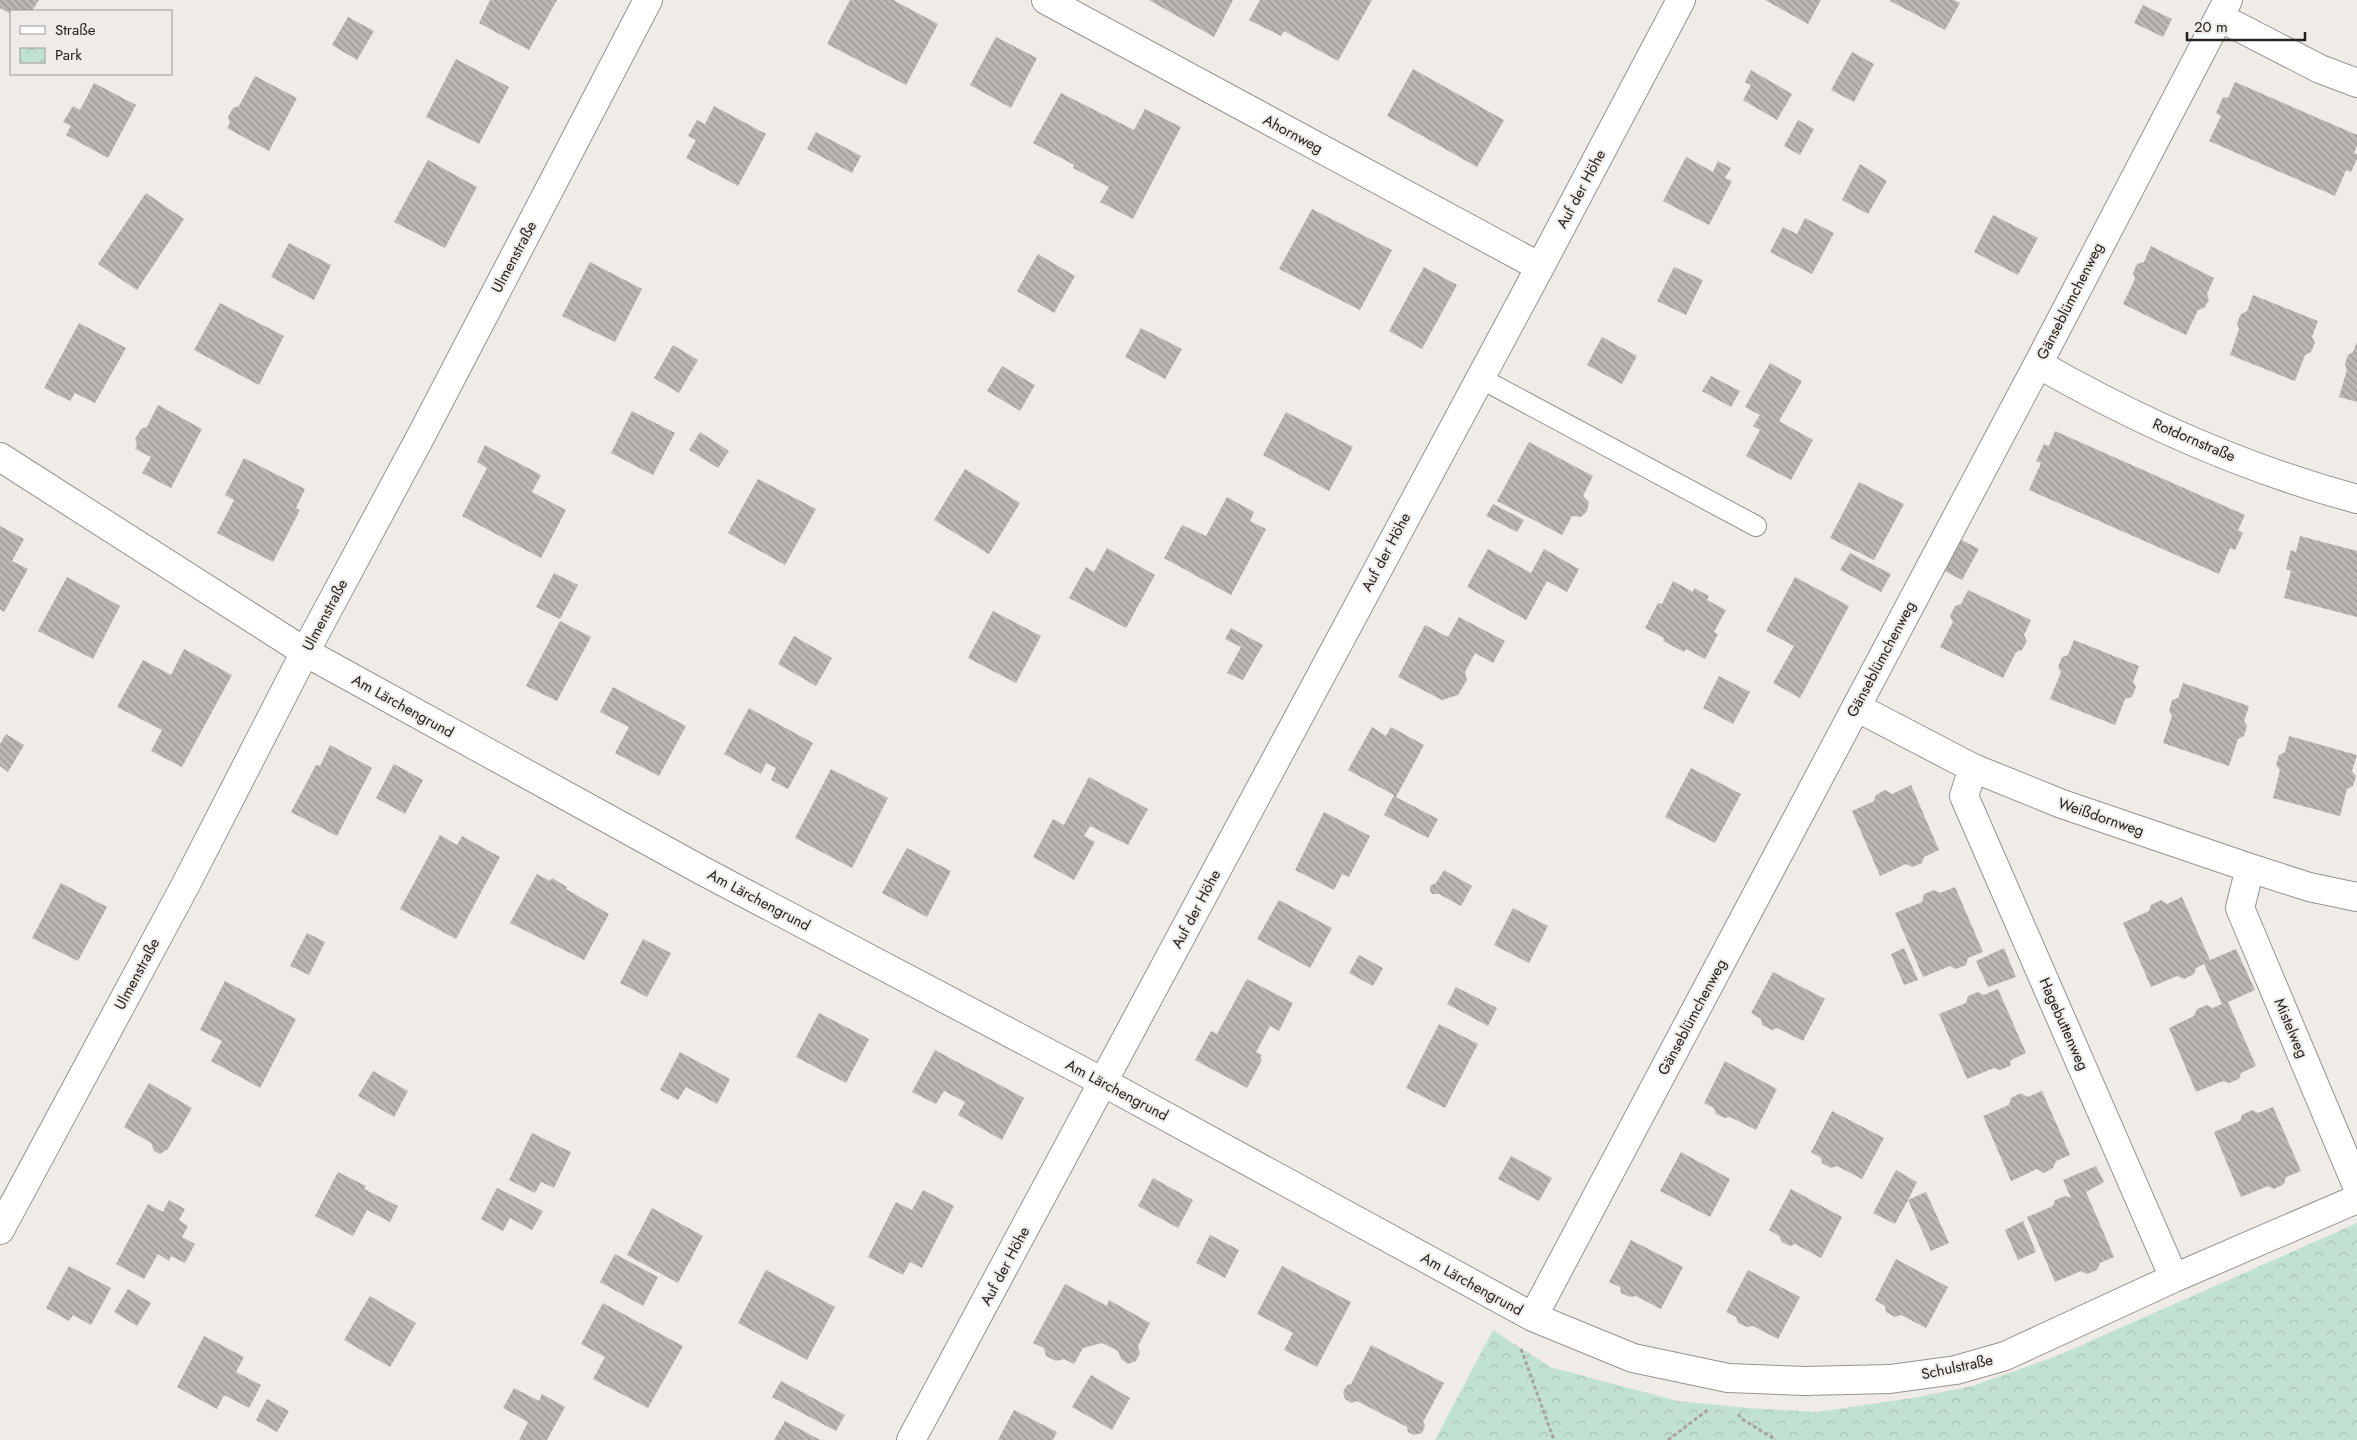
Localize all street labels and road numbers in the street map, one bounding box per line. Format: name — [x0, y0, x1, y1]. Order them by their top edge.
street label: Ahornweg — [1259, 109, 1327, 159]
street label: Auf der Höhe — [1551, 145, 1611, 232]
street label: Ulmenstraße — [486, 217, 542, 297]
street label: Gänseblümchenweg — [2031, 239, 2109, 363]
street label: Rotdornstraße — [2149, 413, 2239, 467]
street label: Auf der Höhe — [1356, 508, 1416, 595]
street label: Ulmenstraße — [297, 575, 353, 655]
street label: Gänseblümchenweg — [1841, 597, 1921, 721]
street label: Am Lärchengrund — [348, 669, 458, 743]
street label: Weißdornweg — [2055, 792, 2147, 842]
street label: Am Lärchengrund — [704, 864, 814, 936]
street label: Auf der Höhe — [1166, 865, 1226, 952]
street label: Ulmenstraße — [109, 934, 165, 1014]
street label: Gänseblümchenweg — [1652, 955, 1732, 1079]
street label: Hagebuttenweg — [2034, 974, 2094, 1074]
street label: Mistelweg — [2269, 995, 2313, 1061]
street label: Am Lärchengrund — [1062, 1054, 1172, 1126]
street label: Auf der Höhe — [975, 1222, 1035, 1309]
street label: Am Lärchengrund — [1417, 1247, 1527, 1321]
street label: Schulstraße — [1919, 1349, 1995, 1385]

